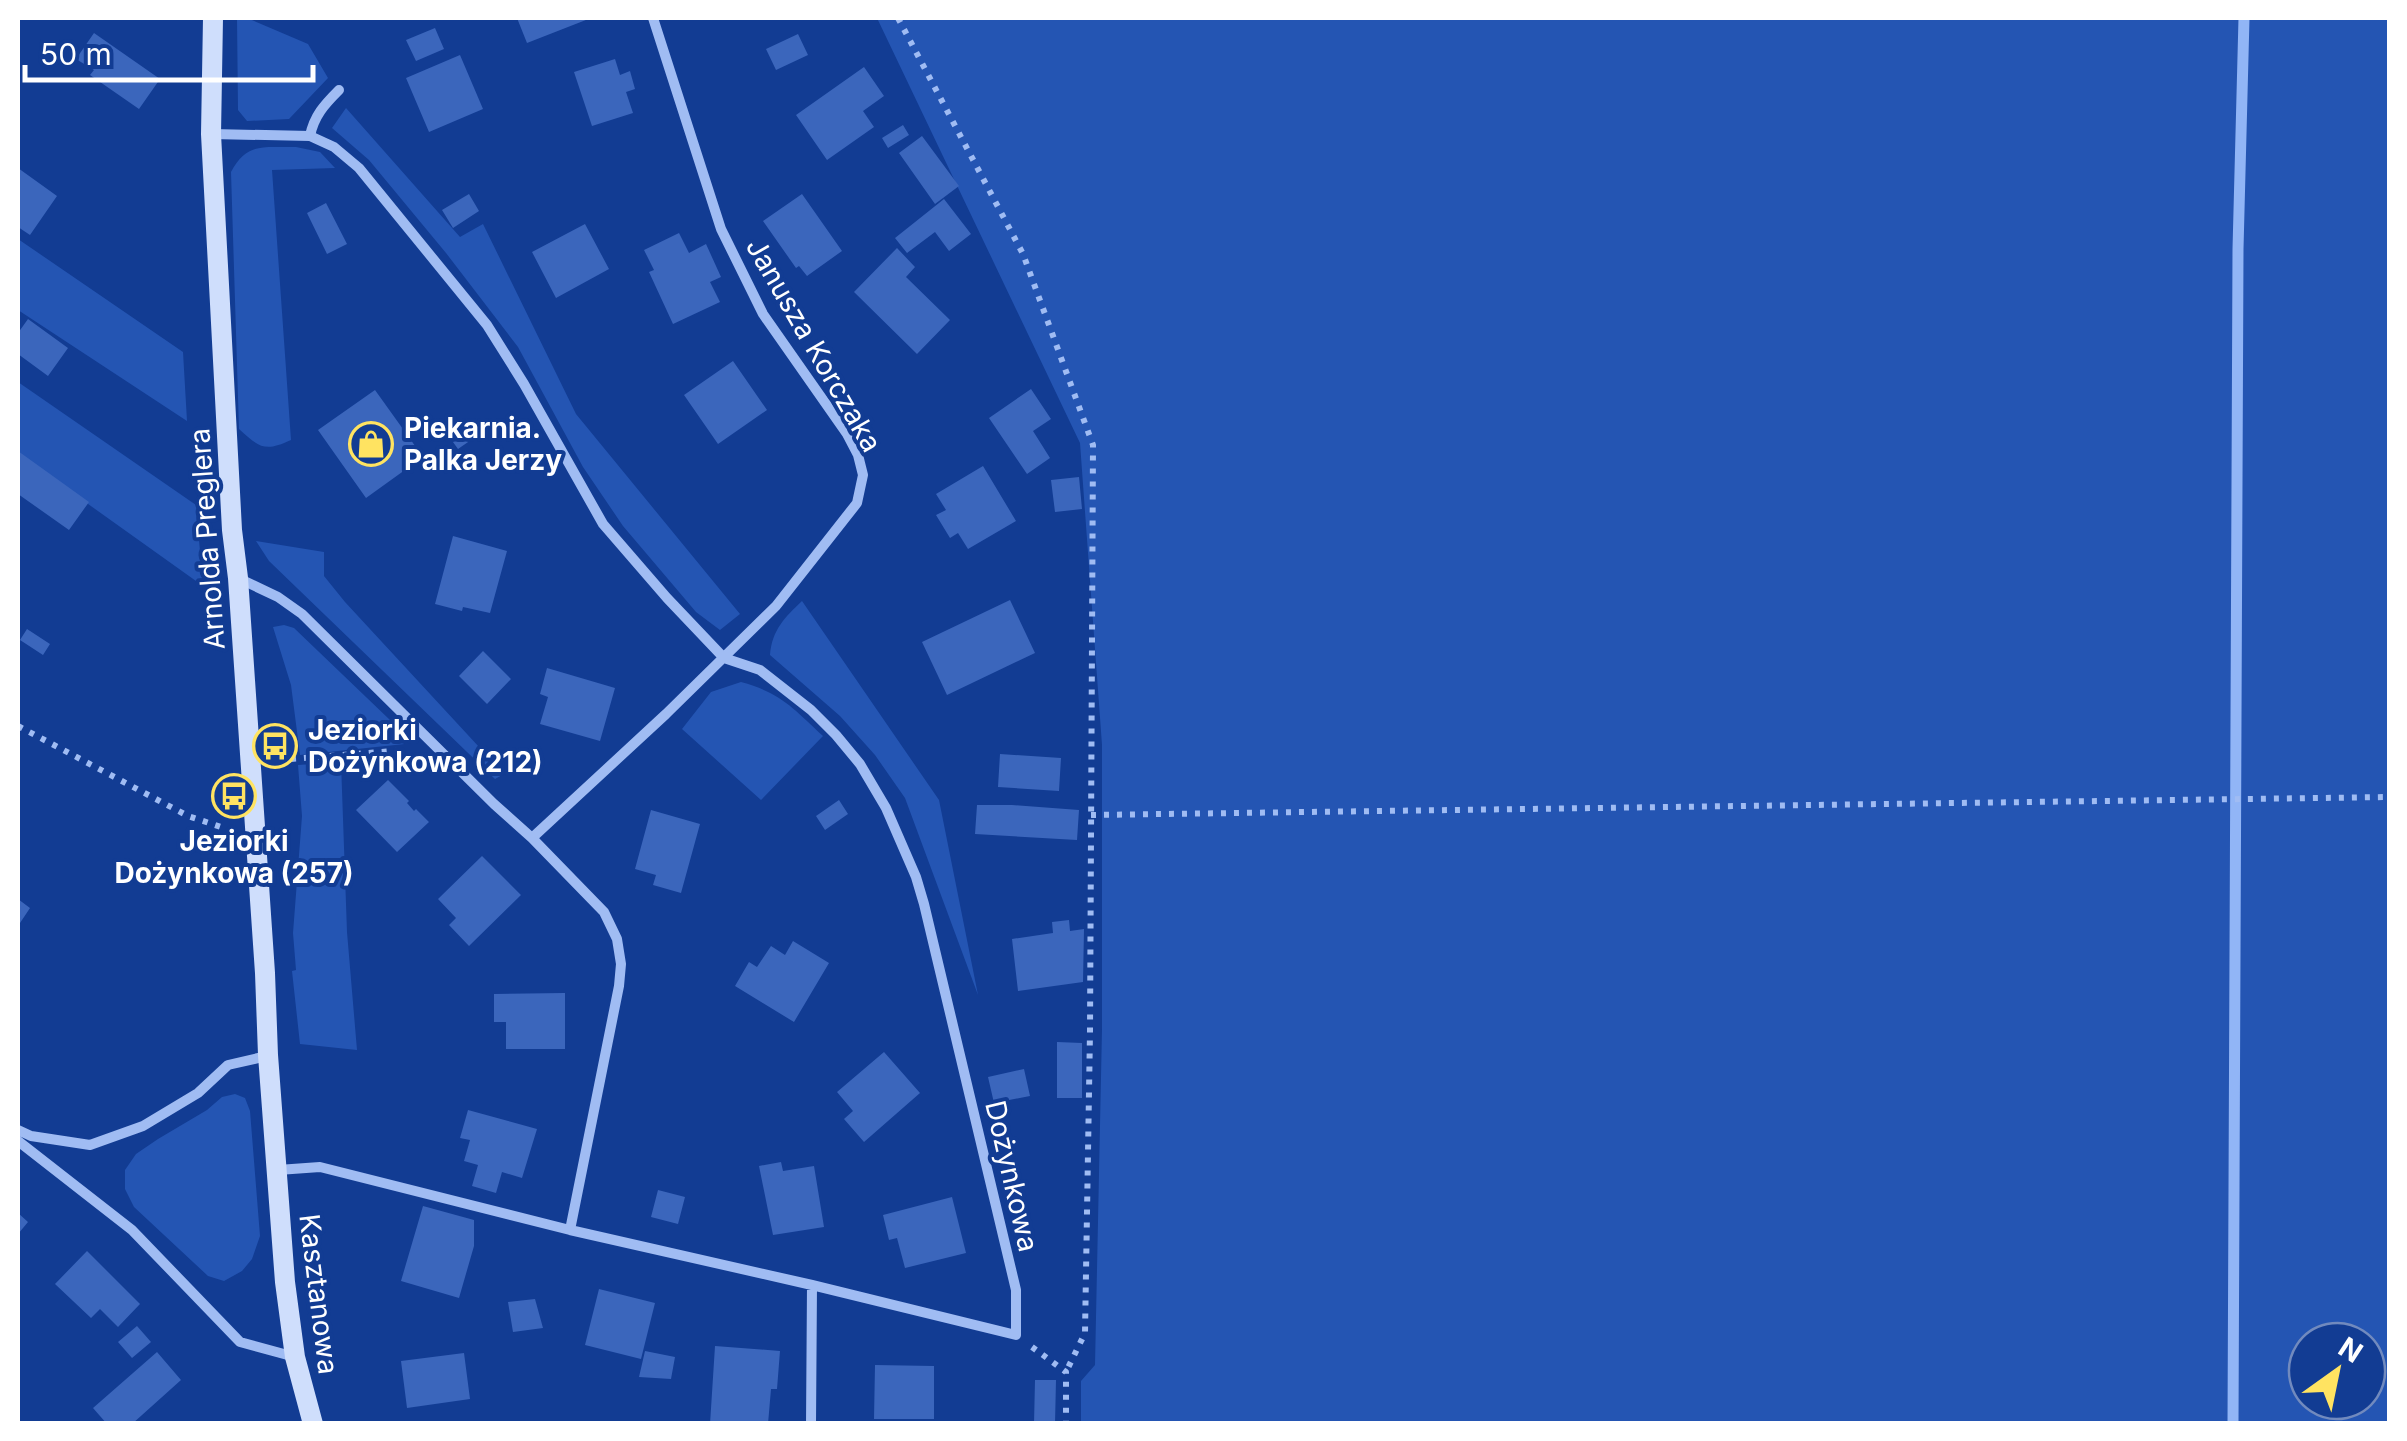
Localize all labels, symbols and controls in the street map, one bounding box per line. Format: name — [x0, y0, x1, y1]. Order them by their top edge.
scale bar — [25, 20, 312, 82]
text: 50 m — [40, 36, 112, 72]
street label: Janusza Korczaka — [739, 232, 889, 458]
place label: Piekarnia. Palka Jerzy — [404, 411, 562, 477]
shop icon: Piekarnia. Palka Jerzy — [348, 421, 394, 467]
street label: Arnolda Preglera — [182, 427, 232, 651]
place label: Jeziorki Dożynkowa (212) — [308, 713, 543, 779]
bus stop icon: Jeziorki Dożynkowa (212) — [252, 723, 298, 769]
bus stop icon: Jeziorki Dożynkowa (257) — [211, 773, 257, 819]
place label: Jeziorki Dożynkowa (257) — [114, 824, 354, 890]
street label: Dożynkowa — [978, 1097, 1046, 1255]
street label: Kasztanowa — [292, 1212, 346, 1376]
north arrow — [2287, 1321, 2387, 1421]
text: N — [2332, 1330, 2369, 1370]

